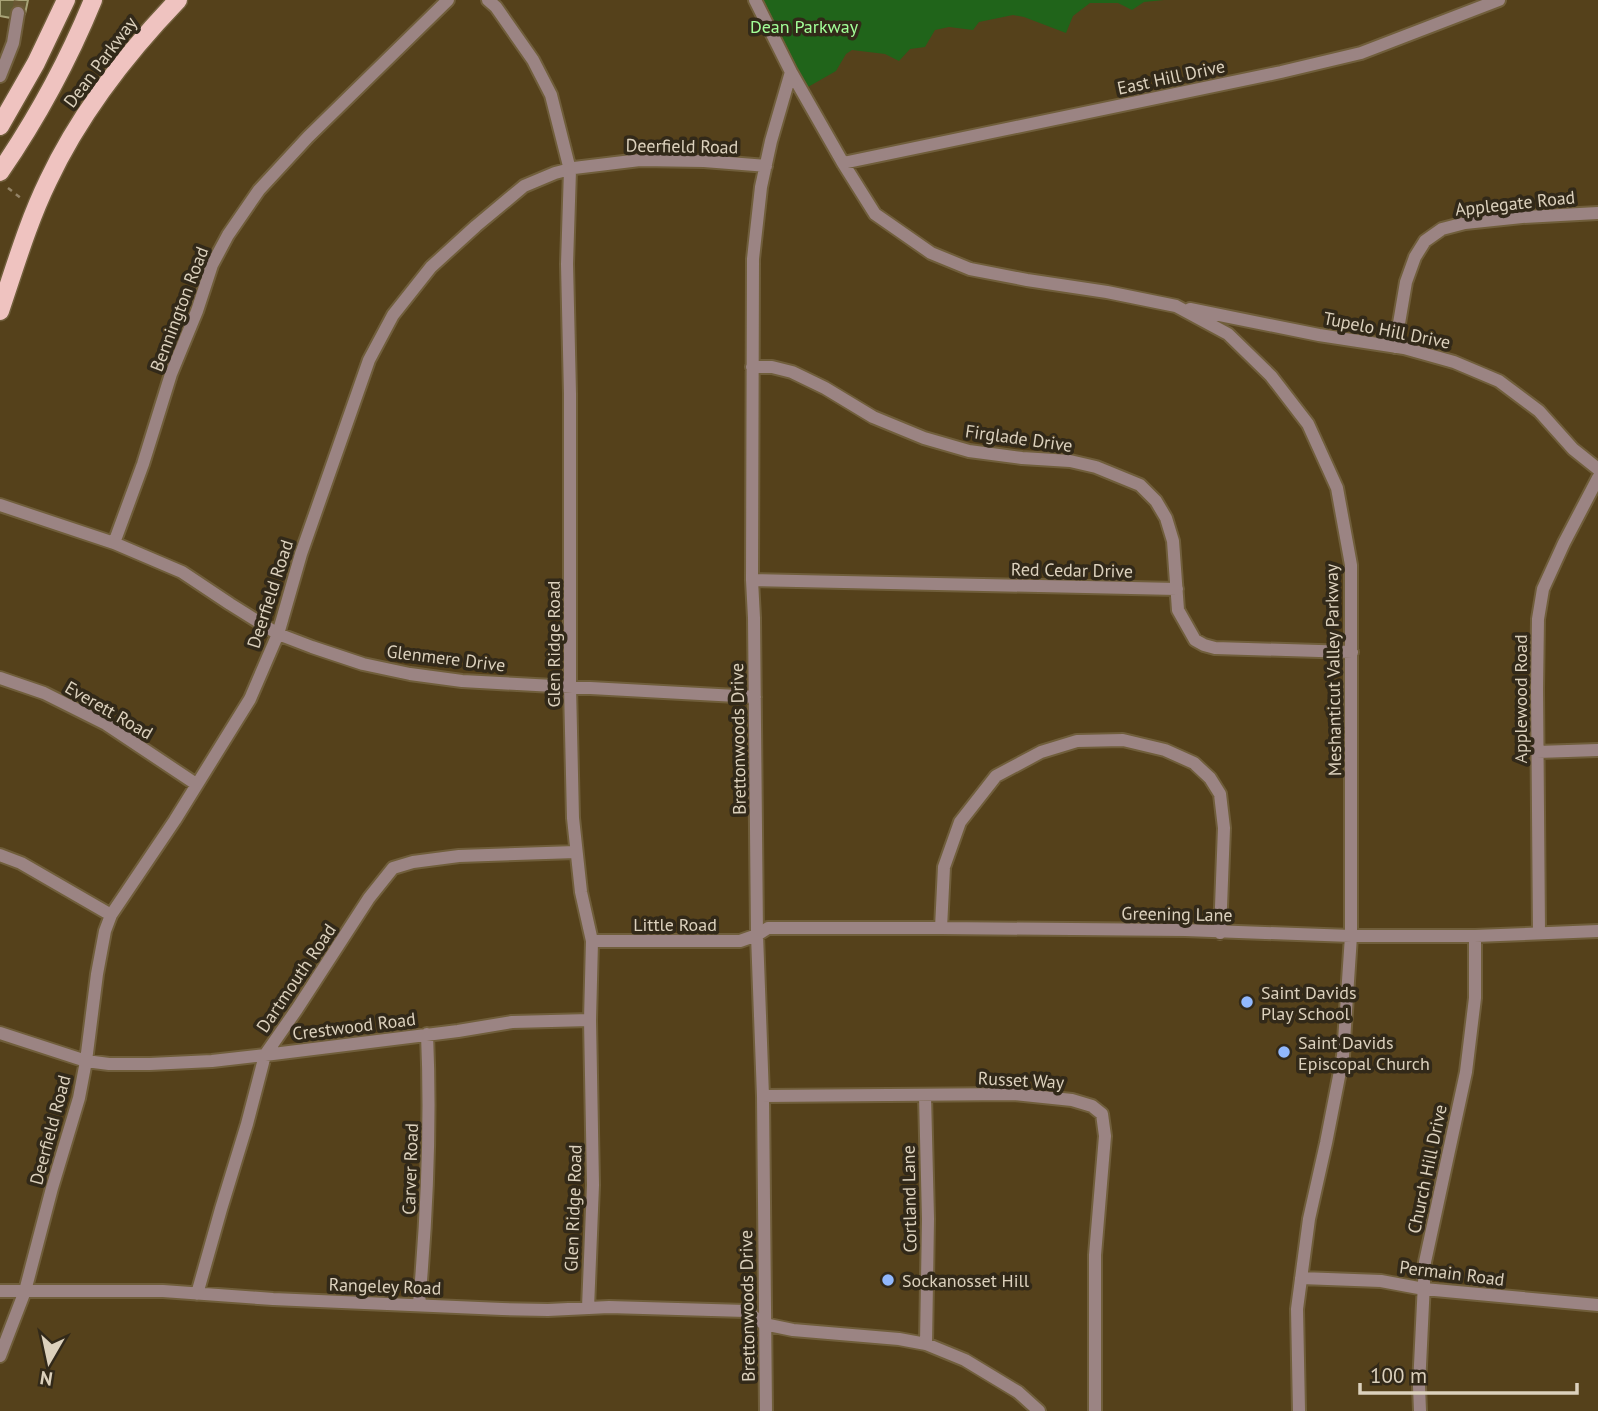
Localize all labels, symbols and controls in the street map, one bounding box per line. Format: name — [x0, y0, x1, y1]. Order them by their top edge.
street label: Dean Parkway — [58, 11, 142, 112]
park label: Dean Parkway — [750, 15, 859, 38]
street label: East Hill Drive — [1115, 54, 1227, 100]
street label: Deerfield Road — [625, 134, 739, 158]
street label: Applegate Road — [1454, 185, 1576, 221]
street label: Bennington Road — [145, 243, 213, 375]
street label: Tupelo Hill Drive — [1321, 306, 1453, 354]
street label: Firglade Drive — [964, 419, 1074, 457]
street label: Deerfield Road — [242, 537, 298, 651]
street label: Red Cedar Drive — [1011, 557, 1133, 583]
street label: Meshanticut Valley Parkway — [1320, 563, 1346, 776]
street label: Glen Ridge Road — [542, 580, 565, 708]
street label: Applewood Road — [1509, 634, 1532, 764]
street label: Glenmere Drive — [385, 639, 507, 677]
street label: Brettonwoods Drive — [725, 663, 751, 815]
street label: Everett Road — [61, 676, 157, 744]
street label: Greening Lane — [1121, 902, 1233, 926]
street label: Little Road — [633, 913, 717, 936]
street label: Dartmouth Road — [251, 919, 341, 1037]
place label: Saint Davids Play School — [1261, 981, 1357, 1025]
marker: Saint Davids Play School — [1239, 994, 1255, 1010]
street label: Crestwood Road — [291, 1007, 417, 1045]
place label: Saint Davids Episcopal Church — [1298, 1031, 1430, 1075]
marker: Saint Davids Episcopal Church — [1276, 1044, 1292, 1060]
street label: Russet Way — [977, 1066, 1065, 1094]
street label: Deerfield Road — [24, 1073, 76, 1187]
street label: Church Hill Drive — [1402, 1102, 1452, 1236]
street label: Carver Road — [397, 1123, 423, 1215]
street label: Glen Ridge Road — [559, 1144, 587, 1272]
street label: Cortland Lane — [897, 1145, 921, 1253]
street label: Brettonwoods Drive — [734, 1230, 760, 1382]
street label: Permain Road — [1398, 1255, 1506, 1291]
place label: Sockanosset Hill — [902, 1269, 1030, 1292]
marker: Sockanosset Hill — [880, 1272, 896, 1288]
street label: Rangeley Road — [328, 1273, 442, 1299]
north arrow — [14, 1327, 84, 1397]
scale bar — [1360, 1352, 1577, 1396]
text: 100 m — [1370, 1362, 1427, 1389]
text: N — [38, 1366, 54, 1392]

